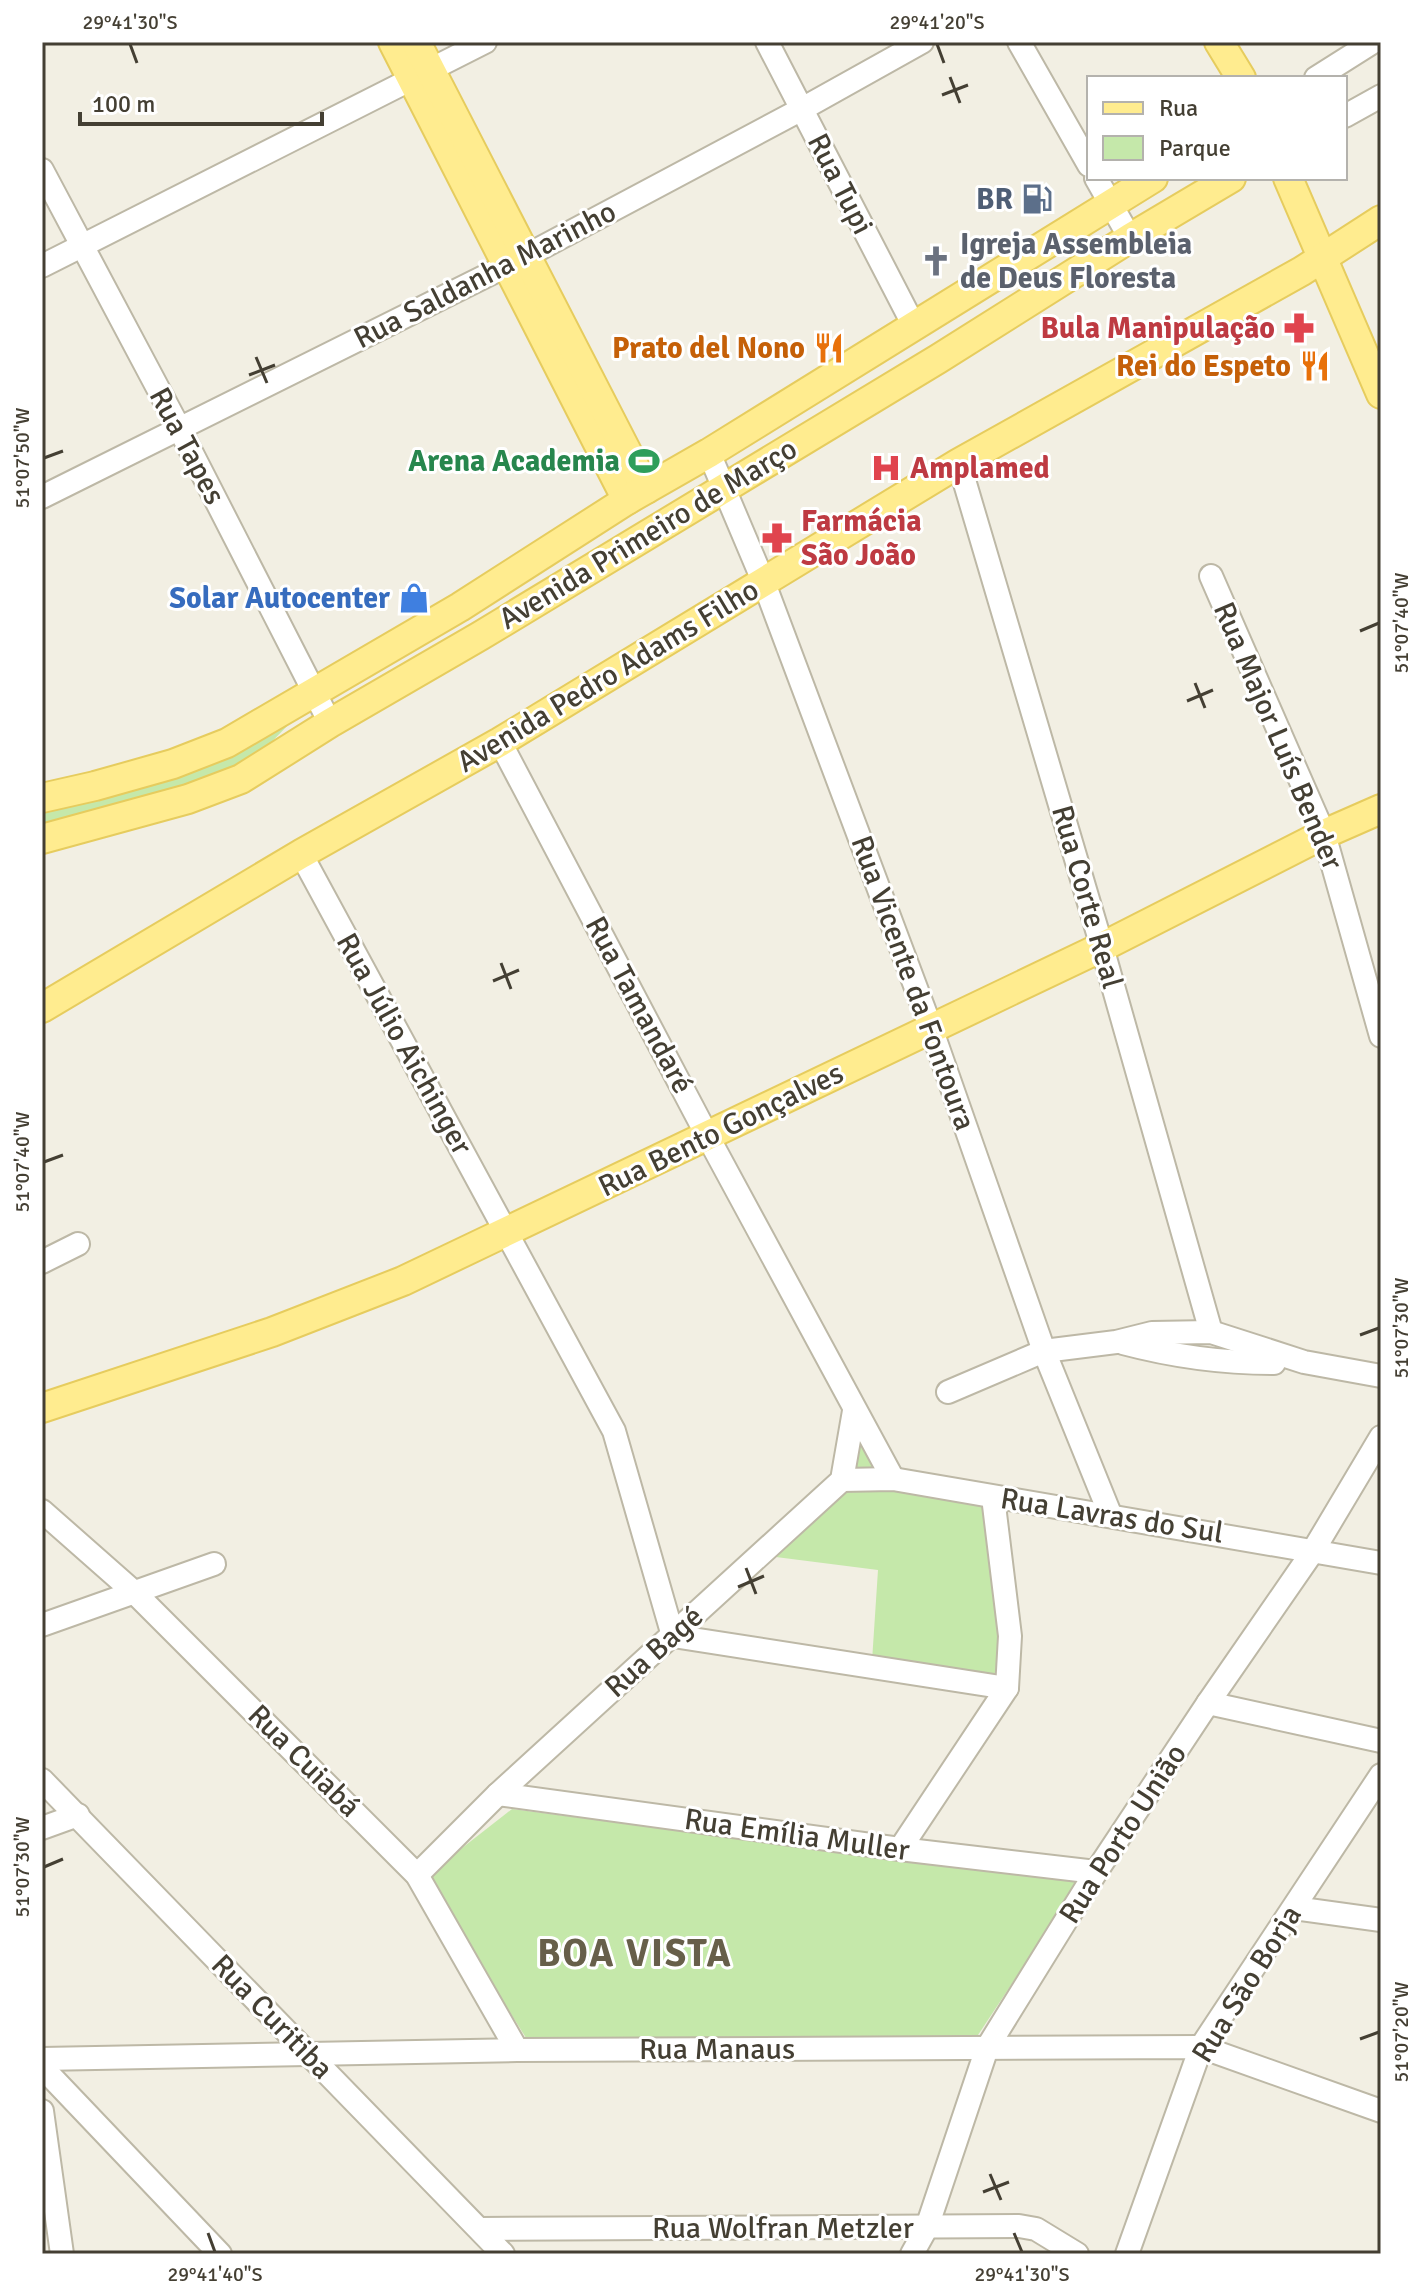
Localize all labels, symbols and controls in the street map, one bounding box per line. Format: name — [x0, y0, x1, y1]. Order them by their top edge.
text: 29°41'30"S — [82, 10, 178, 35]
text: 29°41'20"S — [889, 10, 985, 35]
scale bar — [80, 76, 322, 126]
legend — [1087, 76, 1347, 180]
text: 100 m — [92, 89, 155, 119]
text: Rua — [1159, 93, 1198, 123]
street label: Rua Tupi — [799, 127, 881, 241]
text: Parque — [1159, 133, 1231, 163]
place label: BR — [976, 181, 1014, 218]
fuel station icon: BR — [1020, 182, 1054, 216]
street label: Rua Saldanha Marinho — [348, 193, 622, 357]
place label: Igreja Assembleia de Deus Floresta — [960, 226, 1192, 297]
church icon: Igreja Assembleia de Deus Floresta — [919, 244, 953, 278]
place label: Bula Manipulação — [1040, 310, 1275, 347]
pharmacy icon: Bula Manipulação — [1282, 311, 1316, 345]
place label: Prato del Nono — [612, 330, 805, 367]
restaurant icon: Prato del Nono — [812, 331, 846, 365]
place label: Rei do Espeto — [1116, 348, 1291, 385]
restaurant icon: Rei do Espeto — [1298, 349, 1332, 383]
street label: Rua Tapes — [141, 381, 233, 511]
text: 51°07'50"W — [10, 407, 35, 509]
street label: Avenida Primeiro de Março — [492, 430, 804, 638]
place label: Arena Academia — [408, 443, 620, 480]
sports icon: Arena Academia — [627, 444, 661, 478]
place label: Amplamed — [910, 450, 1050, 487]
hospital icon: Amplamed — [869, 451, 903, 485]
place label: Farmácia São João — [801, 503, 922, 574]
pharmacy icon: Farmácia São João — [760, 521, 794, 555]
street label: Avenida Pedro Adams Filho — [450, 571, 766, 781]
text: 51°07'40"W — [1389, 572, 1414, 674]
place label: Solar Autocenter — [169, 580, 390, 617]
shop icon: Solar Autocenter — [397, 581, 431, 615]
street label: Rua Major Luís Bender — [1205, 597, 1351, 875]
street label: Rua Corte Real — [1043, 801, 1131, 993]
street label: Rua Vicente da Fontoura — [842, 831, 984, 1135]
street label: Rua Tamandaré — [577, 910, 701, 1100]
street label: Rua Júlio Aichinger — [328, 927, 480, 1161]
street label: Rua Bento Gonçalves — [592, 1055, 850, 1205]
text: 51°07'40"W — [10, 1111, 35, 1213]
text: 51°07'30"W — [1389, 1277, 1414, 1379]
street label: Rua Lavras do Sul — [998, 1480, 1226, 1552]
street label: Rua Bagé — [597, 1598, 711, 1706]
street label: Rua Cuiabá — [240, 1697, 368, 1825]
street label: Rua Porto União — [1051, 1737, 1195, 1931]
street label: Rua Emília Muller — [682, 1801, 912, 1869]
text: 51°07'30"W — [10, 1816, 35, 1918]
street label: Rua São Borja — [1184, 1899, 1310, 2069]
district label: BOA VISTA — [537, 1930, 733, 1977]
street label: Rua Curitiba — [203, 1947, 341, 2087]
text: 51°07'20"W — [1389, 1981, 1414, 2083]
street label: Rua Manaus — [639, 2031, 795, 2068]
street label: Rua Wolfran Metzler — [652, 2210, 914, 2247]
text: 29°41'40"S — [167, 2262, 263, 2287]
text: 29°41'30"S — [974, 2262, 1070, 2287]

